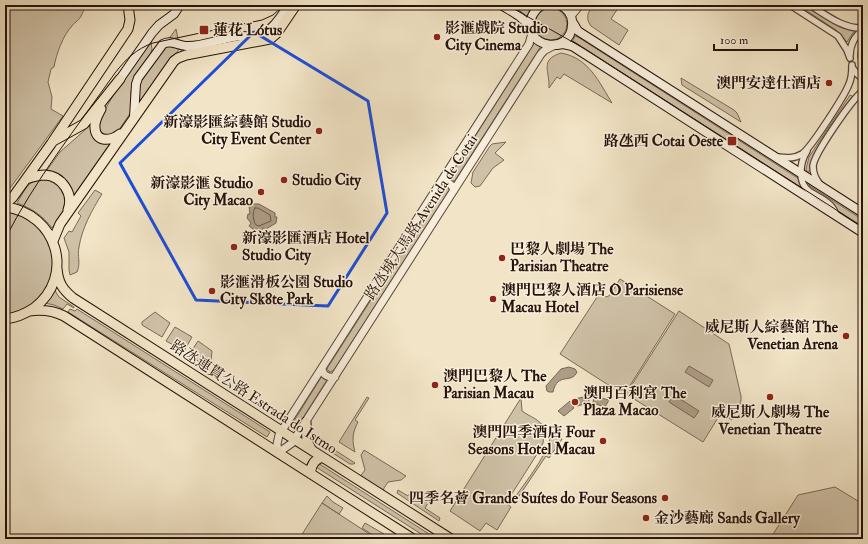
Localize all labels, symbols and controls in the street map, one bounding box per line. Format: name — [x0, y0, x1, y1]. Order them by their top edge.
place label: 影滙戲院 Studio City Cinema — [445, 19, 548, 56]
place label: 蓮花 Lótus — [213, 21, 282, 40]
marker: 蓮花 Lótus — [198, 24, 210, 36]
scale bar — [714, 26, 797, 52]
marker: 影滙戲院 Studio City Cinema — [432, 32, 442, 42]
text: 100 m — [720, 33, 749, 48]
place label: 澳門安達仕酒店 — [716, 74, 821, 93]
marker: 澳門安達仕酒店 — [824, 78, 834, 88]
place label: 新濠影匯綜藝館 Studio City Event Center — [163, 113, 312, 150]
marker: 新濠影匯綜藝館 Studio City Event Center — [314, 126, 324, 136]
street label: 路氹城大馬路 Avenida de Cotai — [361, 131, 482, 304]
place label: 路氹西 Cotai Oeste — [604, 132, 724, 151]
marker: 路氹西 Cotai Oeste — [726, 135, 738, 147]
place label: Studio City — [292, 171, 362, 191]
place label: 新濠影滙 Studio City Macao — [150, 174, 254, 211]
marker: Studio City — [279, 175, 289, 185]
marker: 新濠影滙 Studio City Macao — [256, 187, 266, 197]
place label: 新濠影匯酒店 Hotel Studio City — [242, 229, 370, 266]
place label: 巴黎人劇場 The Parisian Theatre — [510, 240, 614, 276]
marker: 新濠影匯酒店 Hotel Studio City — [229, 242, 239, 252]
marker: 巴黎人劇場 The Parisian Theatre — [497, 253, 507, 263]
place label: 影滙滑板公園 Studio City Sk8te Park — [220, 273, 353, 310]
place label: 澳門巴黎人酒店 O Parisiense Macau Hotel — [500, 281, 684, 317]
marker: 影滙滑板公園 Studio City Sk8te Park — [207, 286, 217, 296]
marker: 澳門巴黎人酒店 O Parisiense Macau Hotel — [488, 294, 498, 304]
place label: 威尼斯人綜藝館 The Venetian Arena — [705, 318, 839, 354]
marker: 威尼斯人綜藝館 The Venetian Arena — [841, 331, 851, 341]
street label: 路氹連貫公路 Estrada do Istmo — [167, 336, 341, 459]
place label: 澳門巴黎人 The Parisian Macau — [443, 367, 547, 403]
marker: 澳門巴黎人 The Parisian Macau — [430, 380, 440, 390]
place label: 澳門百利宮 The Plaza Macao — [583, 384, 687, 420]
marker: 威尼斯人劇場 The Venetian Theatre — [765, 392, 775, 402]
marker: 澳門百利宮 The Plaza Macao — [570, 397, 580, 407]
place label: 威尼斯人劇場 The Venetian Theatre — [711, 403, 830, 439]
place label: 澳門四季酒店 Four Seasons Hotel Macau — [468, 423, 595, 459]
marker: 澳門四季酒店 Four Seasons Hotel Macau — [598, 436, 608, 446]
place label: 四季名薈 Grande Suítes do Four Seasons — [409, 489, 657, 508]
marker: 四季名薈 Grande Suítes do Four Seasons — [660, 493, 670, 503]
place label: 金沙藝廊 Sands Gallery — [654, 509, 801, 529]
marker: 金沙藝廊 Sands Gallery — [641, 513, 651, 523]

